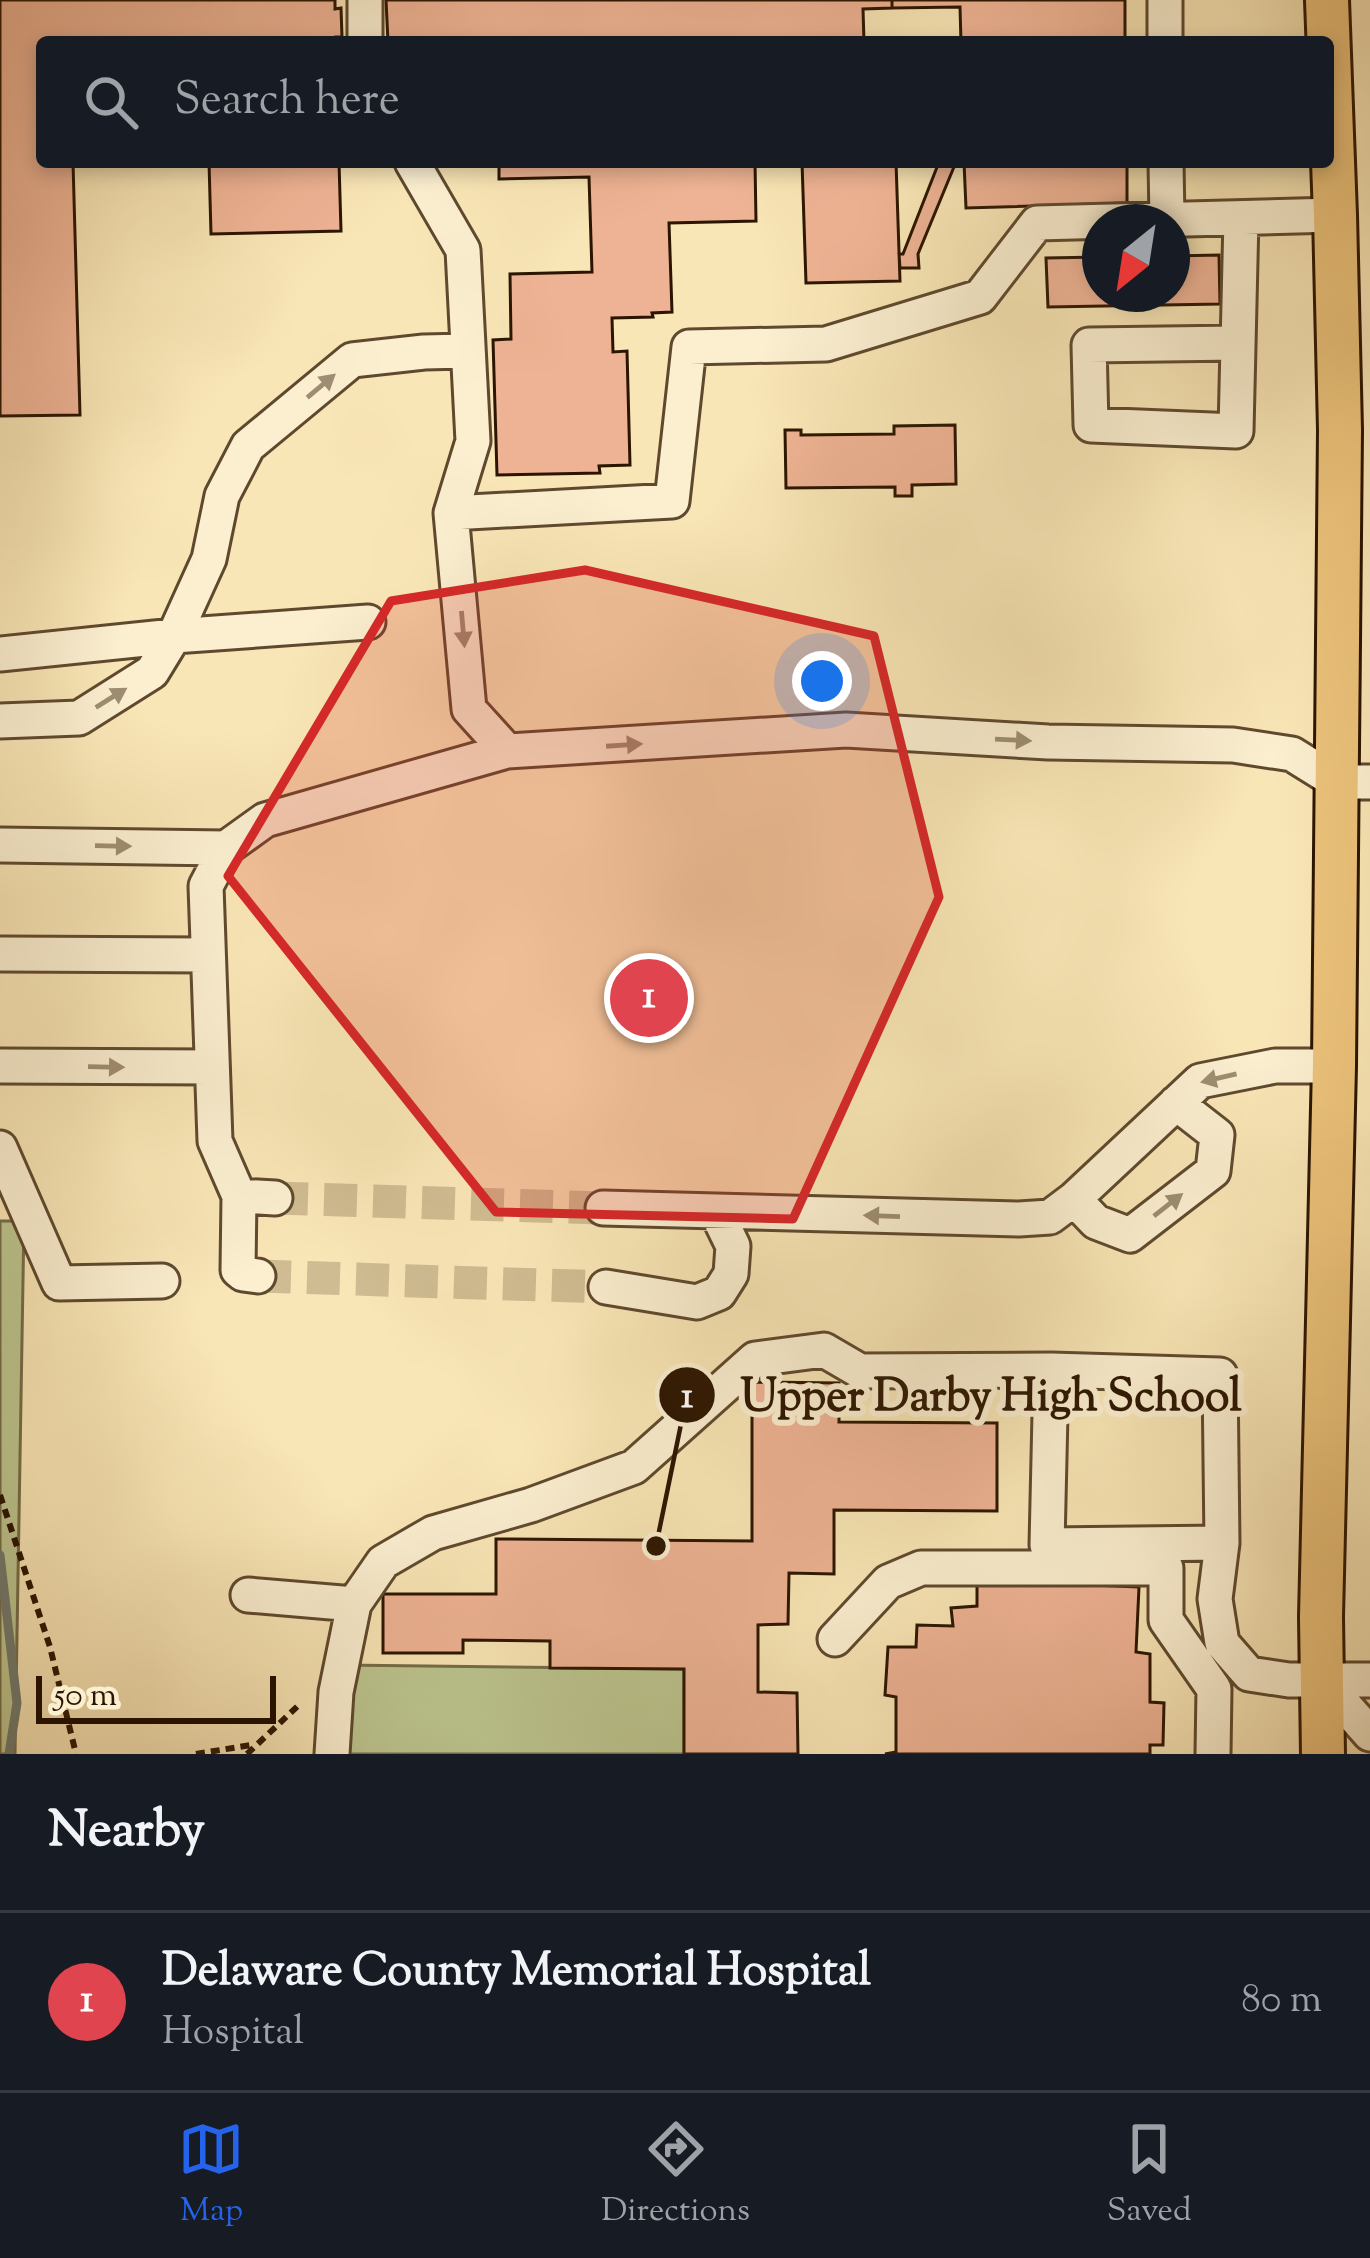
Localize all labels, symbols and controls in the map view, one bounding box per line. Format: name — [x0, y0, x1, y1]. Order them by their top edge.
search box — [36, 36, 1334, 168]
icon: search — [78, 69, 144, 135]
text: Search here — [174, 70, 400, 135]
north arrow — [1082, 204, 1190, 312]
one-way arrow — [305, 374, 336, 399]
one-way arrow — [453, 611, 472, 648]
your location — [792, 651, 852, 711]
one-way arrow — [94, 688, 128, 709]
one-way arrow — [995, 730, 1032, 749]
one-way arrow — [606, 735, 644, 754]
one-way arrow — [95, 836, 133, 856]
pin: 1 — [610, 953, 688, 1043]
one-way arrow — [88, 1057, 126, 1076]
one-way arrow — [1200, 1069, 1237, 1088]
one-way arrow — [1153, 1193, 1184, 1218]
one-way arrow — [862, 1206, 900, 1225]
callout: Upper Darby High School — [657, 1354, 1266, 1435]
text: Upper Darby High School — [740, 1367, 1242, 1432]
text: 1 — [681, 1372, 694, 1424]
scale bar — [36, 1670, 276, 1723]
text: 50 m — [54, 1673, 117, 1721]
text: Nearby — [48, 1796, 205, 1869]
text: Delaware County Memorial Hospital — [162, 1941, 871, 2006]
text: 1 — [80, 1974, 94, 2030]
text: 80 m — [1241, 1974, 1322, 2030]
text: Hospital — [162, 2006, 304, 2062]
tab: Map — [178, 2116, 244, 2236]
tab: Directions — [601, 2116, 750, 2236]
tab: Saved — [1107, 2116, 1192, 2236]

